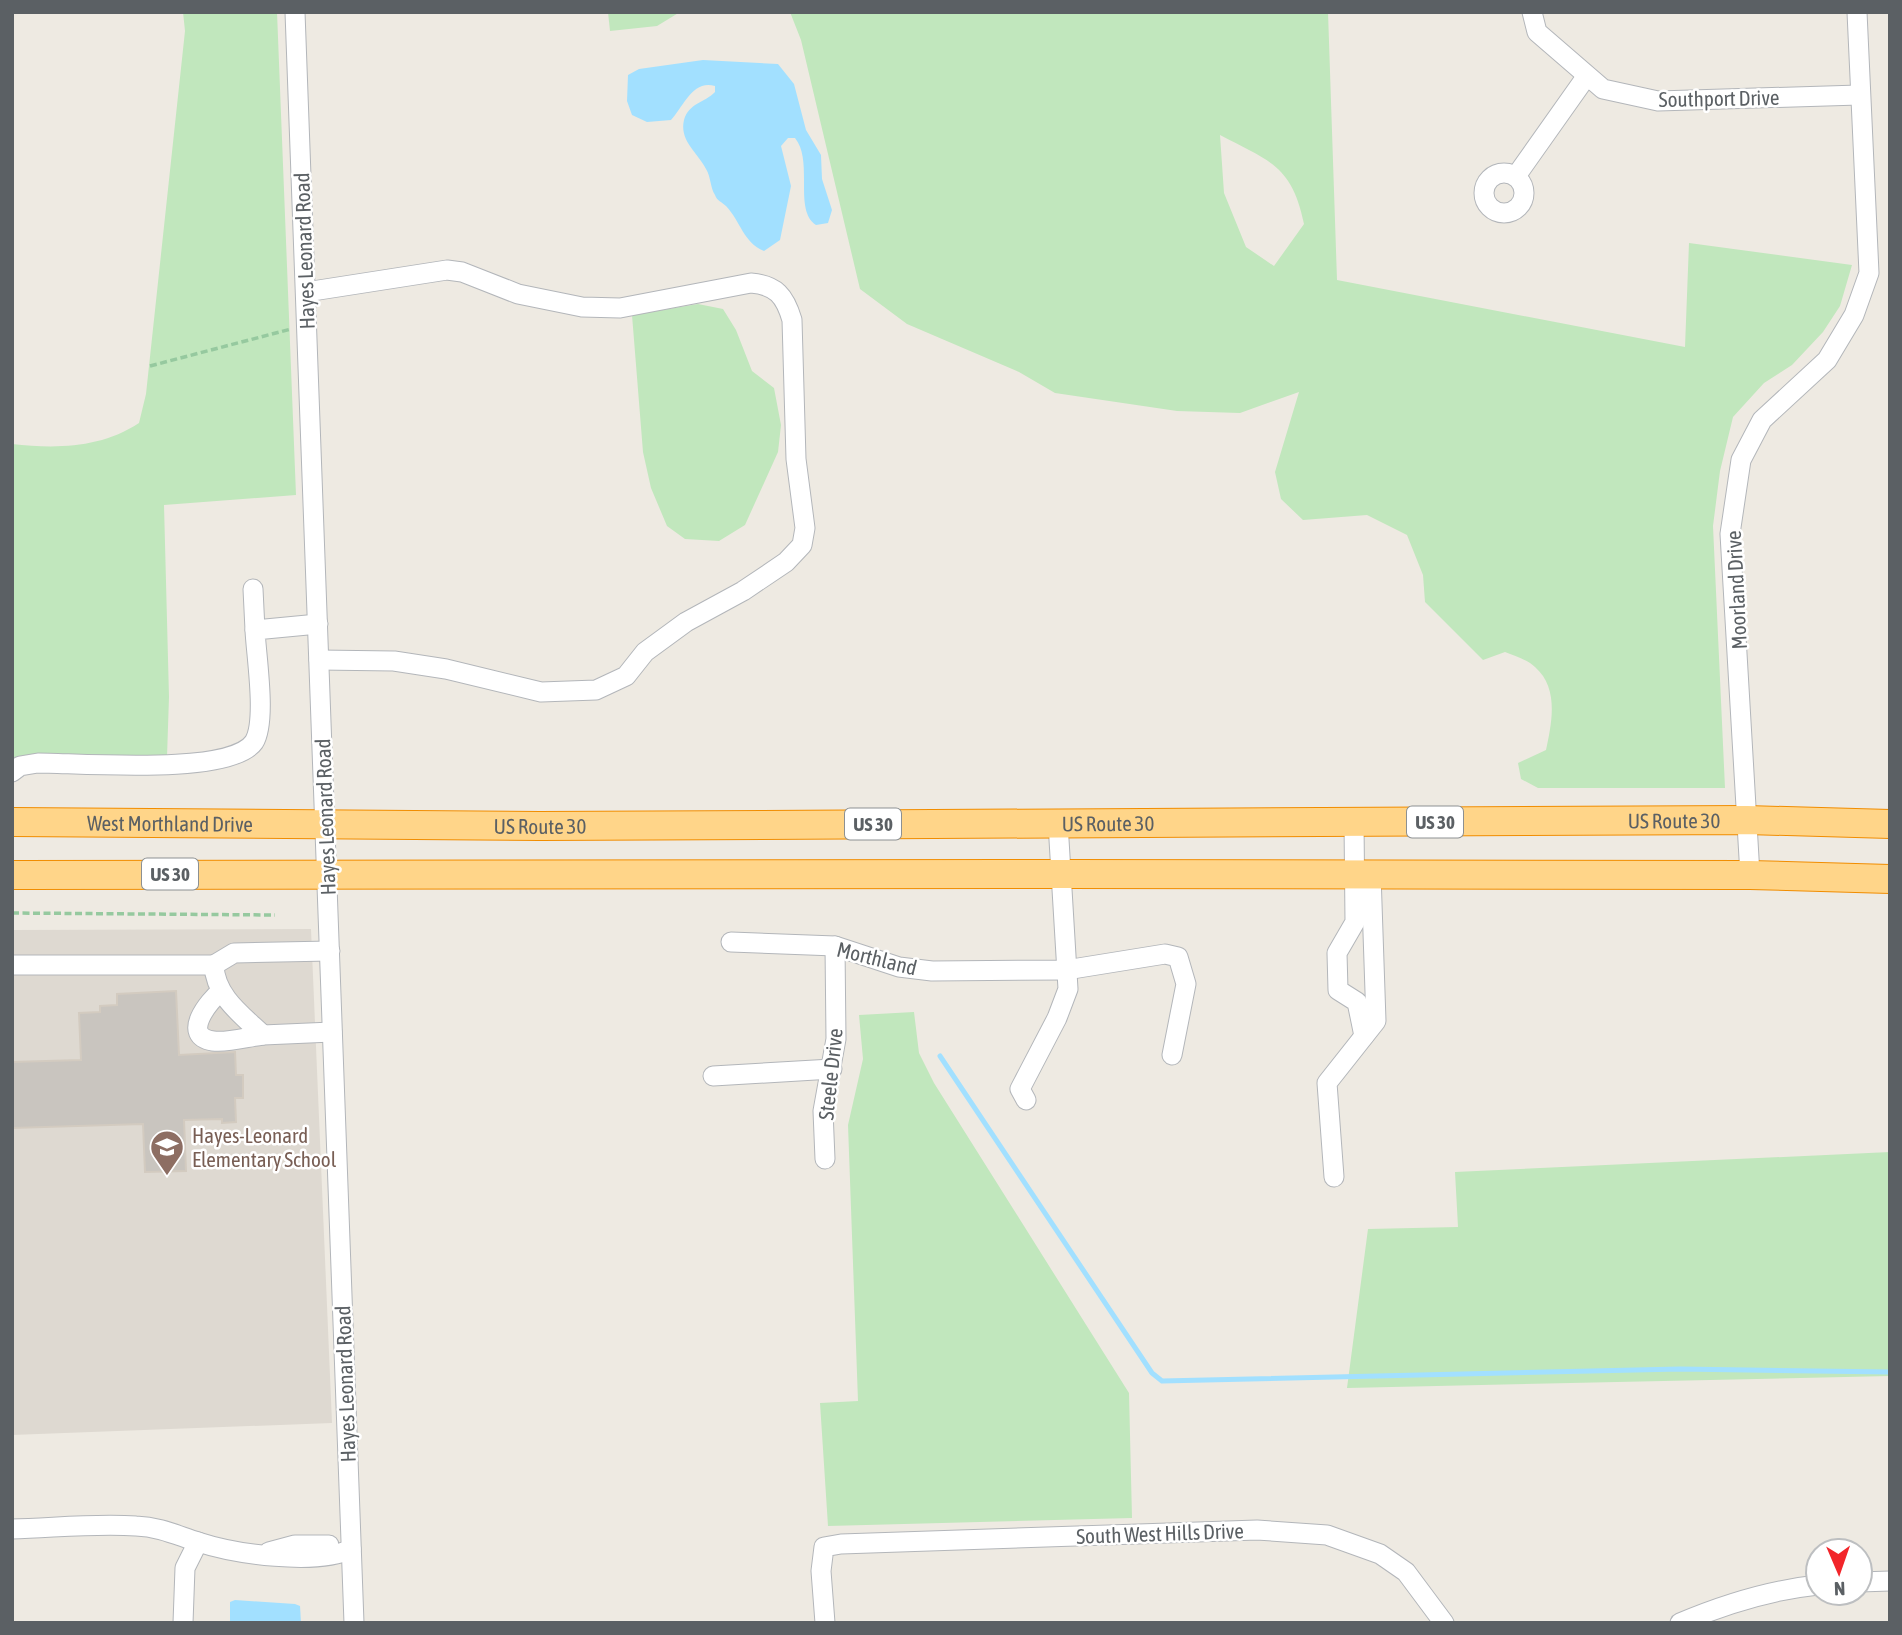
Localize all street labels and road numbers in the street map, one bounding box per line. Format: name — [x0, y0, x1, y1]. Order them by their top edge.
street label: Southport Drive — [1659, 85, 1779, 111]
street label: Hayes Leonard Road — [289, 172, 319, 330]
street label: Moorland Drive — [1721, 530, 1751, 650]
street label: Hayes Leonard Road — [310, 738, 340, 896]
road number: US 30 — [1407, 806, 1463, 838]
road number: US 30 — [845, 808, 901, 839]
street label: US Route 30 — [1628, 808, 1720, 833]
street label: West Morthland Drive — [87, 811, 253, 836]
street label: US Route 30 — [1062, 811, 1154, 835]
street label: US Route 30 — [494, 814, 587, 838]
road number: US 30 — [142, 859, 198, 890]
street label: Morthland — [834, 936, 920, 980]
street label: Steele Drive — [813, 1027, 847, 1121]
street label: Hayes Leonard Road — [330, 1305, 360, 1463]
street label: South West Hills Drive — [1076, 1518, 1244, 1548]

